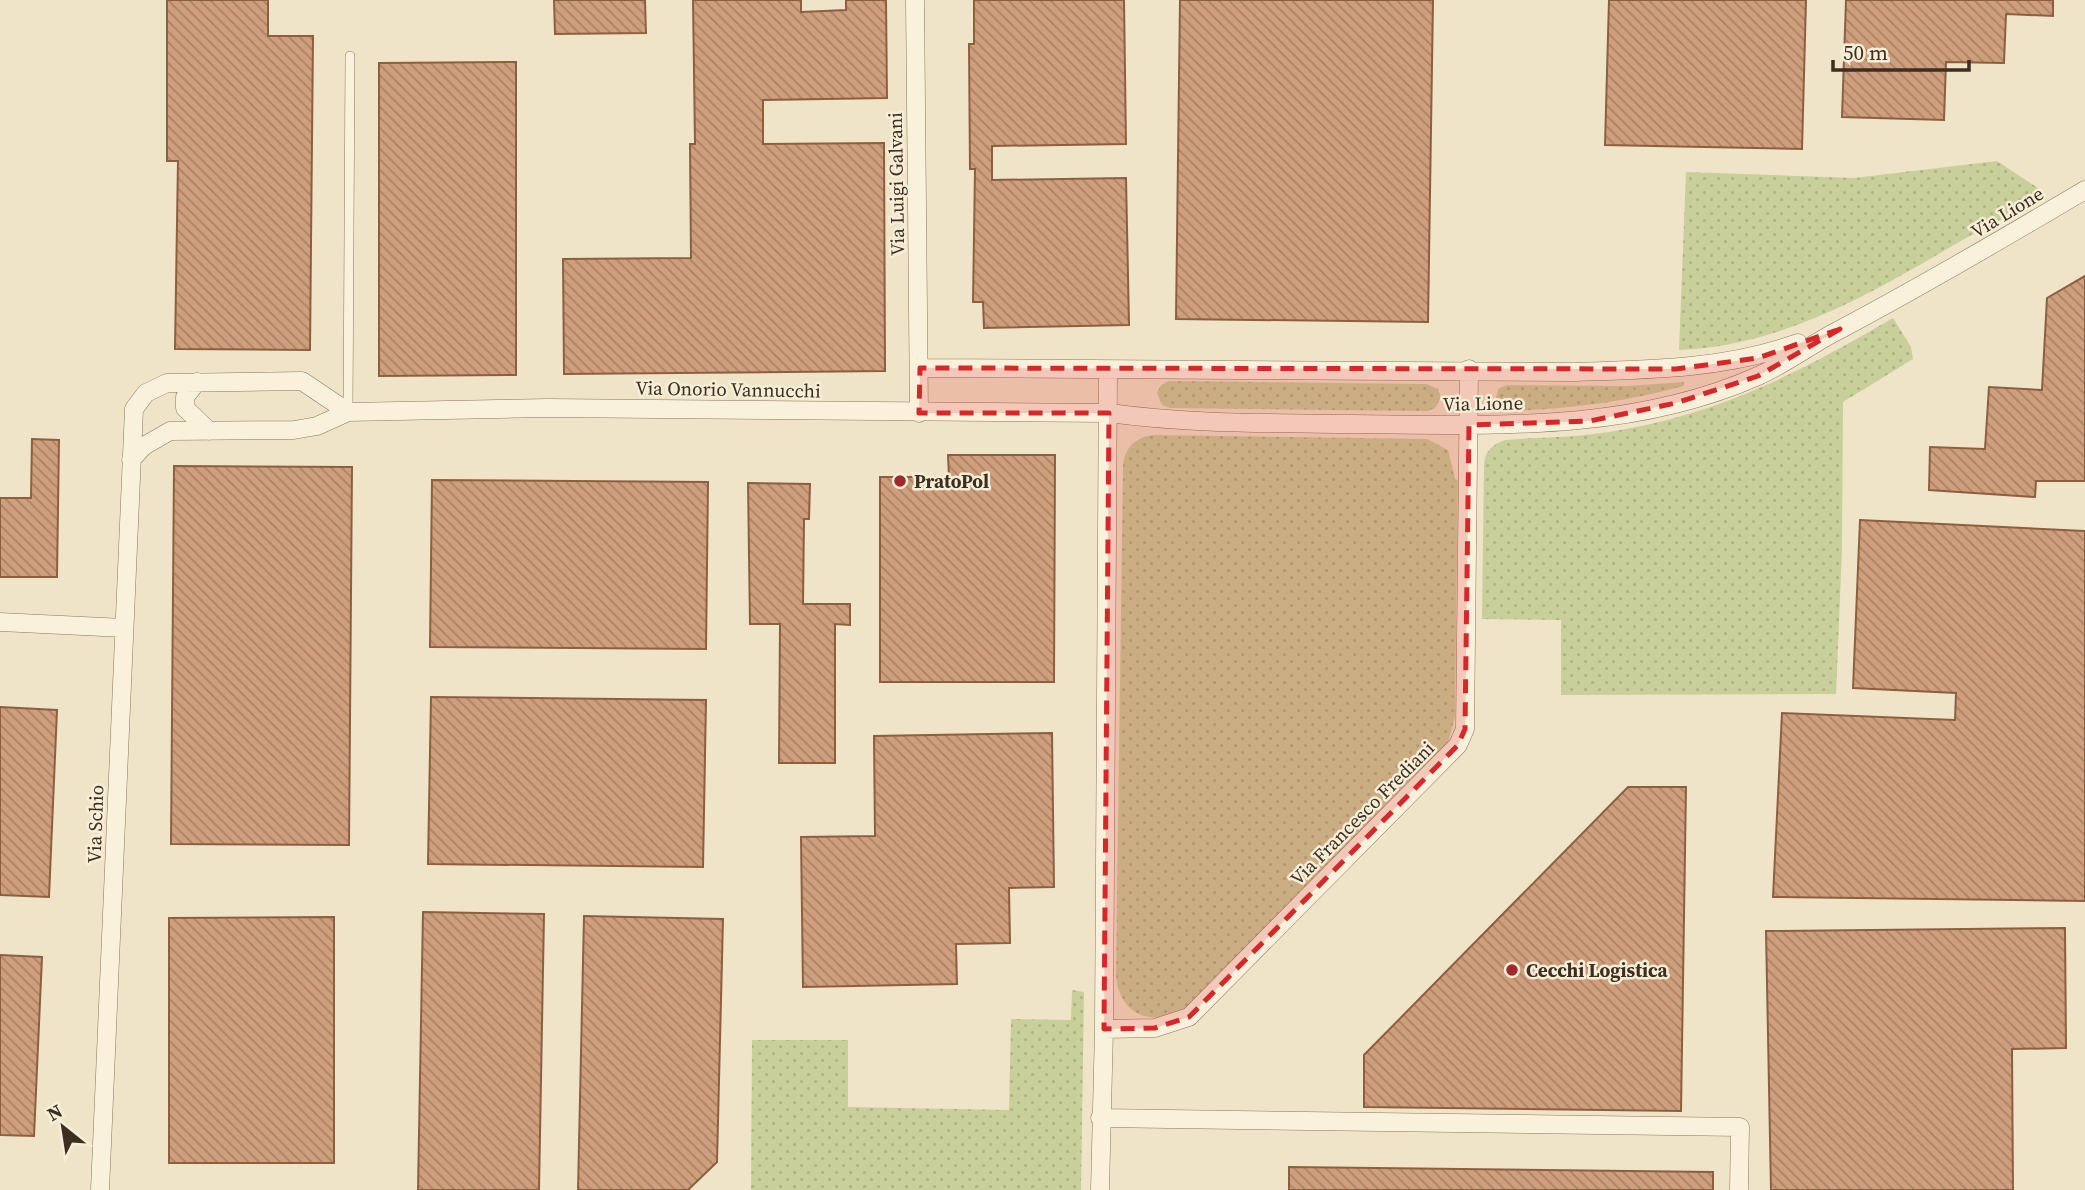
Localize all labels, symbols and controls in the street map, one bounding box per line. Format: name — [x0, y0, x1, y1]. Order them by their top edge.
scale bar — [1833, 28, 1969, 72]
text: 50 m — [1843, 38, 1888, 67]
street label: Via Luigi Galvani — [882, 112, 910, 256]
street label: Via Lione — [1966, 180, 2048, 244]
street label: Via Onorio Vannucchi — [635, 374, 821, 404]
street label: Via Lione — [1442, 389, 1524, 417]
place label: PratoPol — [914, 468, 989, 494]
marker: PratoPol — [892, 473, 908, 489]
street label: Via Francesco Frediani — [1284, 735, 1440, 891]
street label: Via Schio — [81, 784, 109, 864]
place label: Cecchi Logistica — [1526, 957, 1669, 983]
marker: Cecchi Logistica — [1504, 962, 1520, 978]
north arrow — [28, 1092, 98, 1162]
text: N — [42, 1097, 67, 1127]

